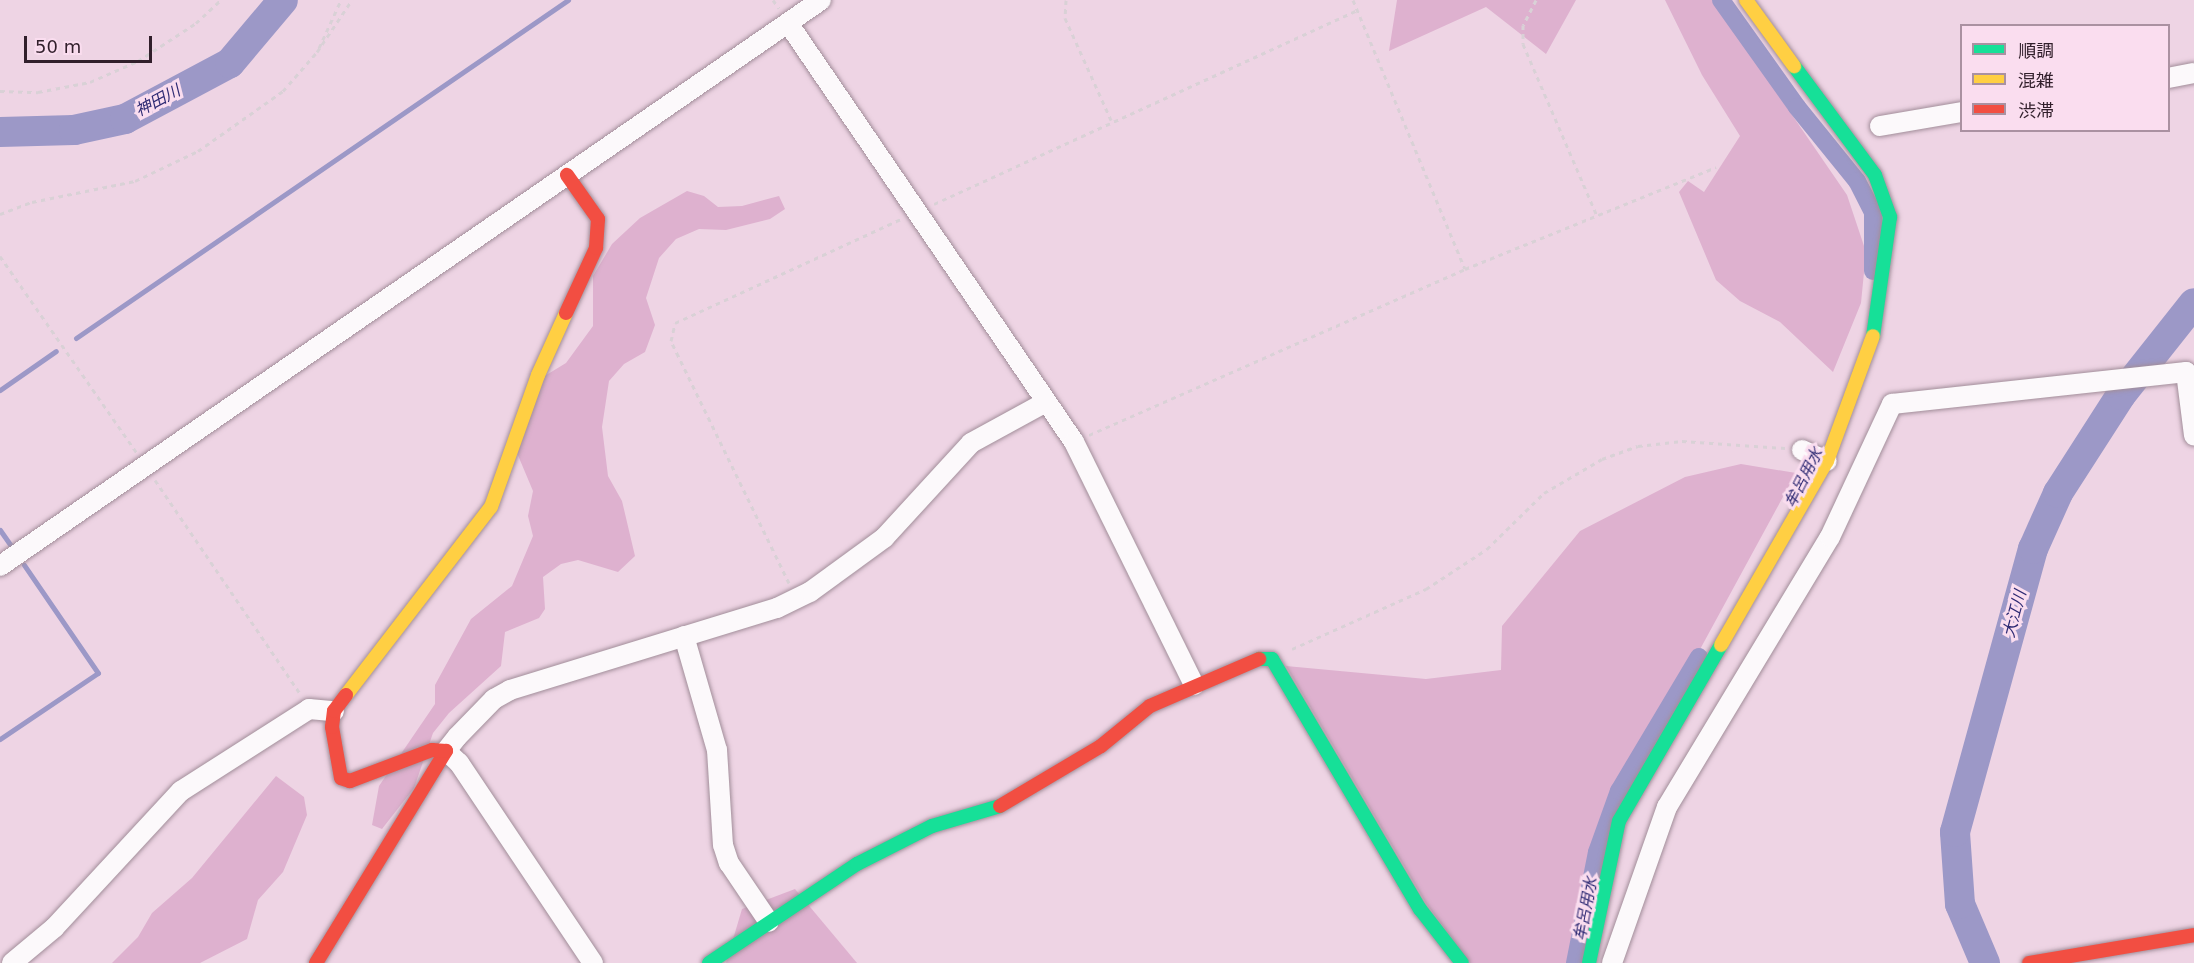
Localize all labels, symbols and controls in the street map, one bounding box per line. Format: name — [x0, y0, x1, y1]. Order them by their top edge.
scale bar — [27, 24, 154, 62]
legend — [1960, 24, 2170, 132]
text: 50 m — [35, 36, 81, 57]
text: 順調 — [2018, 40, 2054, 61]
text: 混雑 — [2018, 70, 2054, 91]
water label: 神田川 — [132, 81, 184, 121]
text: 渋滞 — [2018, 100, 2054, 121]
water label: 牟呂用水 — [1781, 445, 1827, 511]
water label: 大江川 — [2000, 588, 2030, 640]
water label: 牟呂用水 — [1570, 876, 1602, 942]

